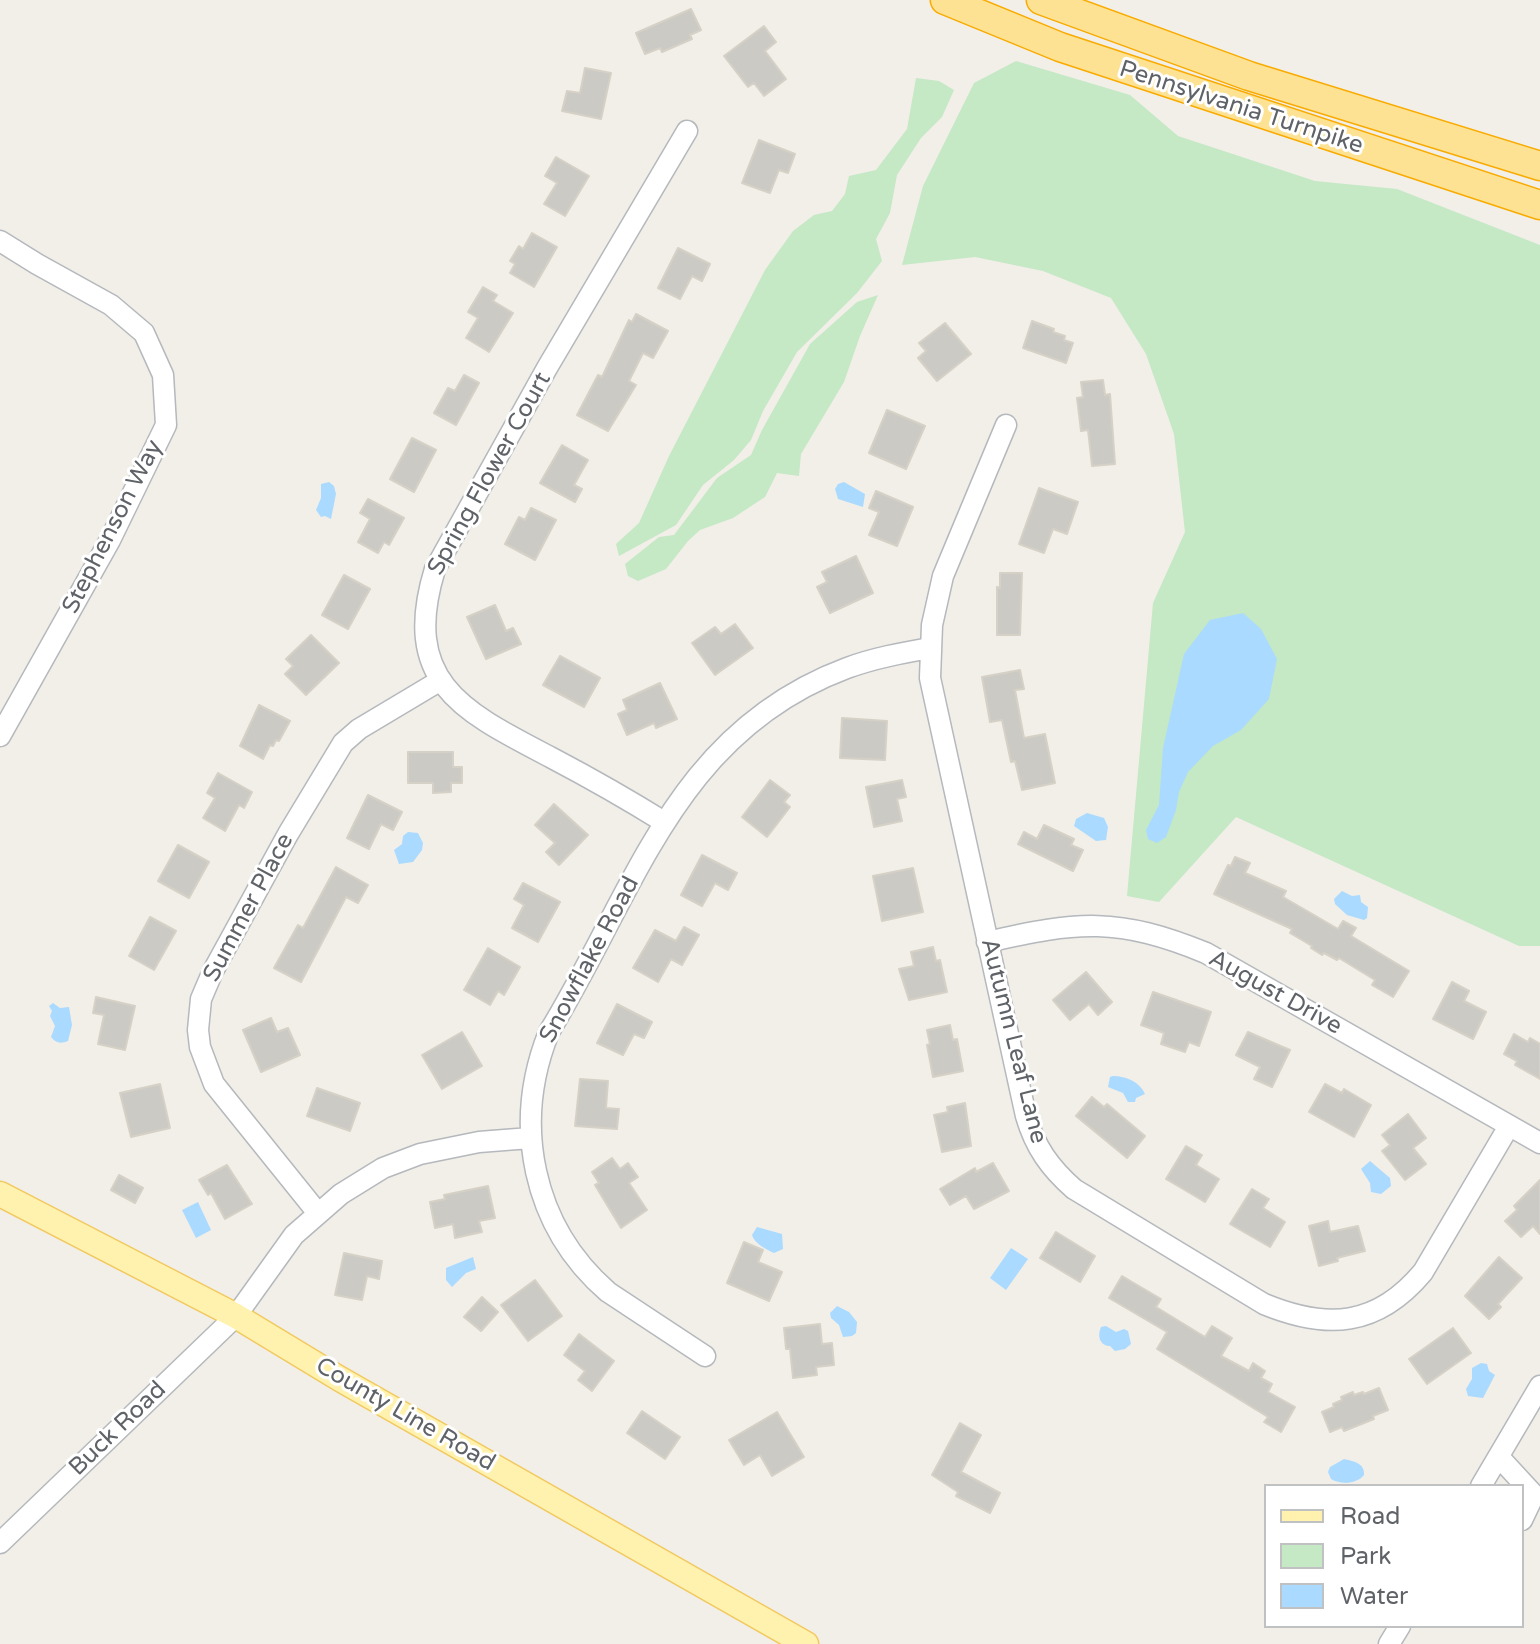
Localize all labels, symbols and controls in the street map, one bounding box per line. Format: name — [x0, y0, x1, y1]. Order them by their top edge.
street label: Pennsylvania Turnpike — [1116, 55, 1366, 161]
street label: Spring Flower Court — [422, 368, 558, 580]
street label: Stephenson Way — [57, 435, 169, 619]
street label: Summer Place — [198, 829, 300, 987]
street label: Snowflake Road — [534, 872, 646, 1048]
street label: Autumn Leaf Lane — [974, 935, 1052, 1147]
street label: August Drive — [1203, 945, 1347, 1041]
street label: County Line Road — [310, 1352, 500, 1478]
street label: Buck Road — [64, 1376, 172, 1482]
legend — [1264, 1484, 1524, 1628]
text: Road — [1340, 1502, 1400, 1531]
text: Park — [1340, 1542, 1391, 1571]
text: Water — [1340, 1582, 1408, 1611]

